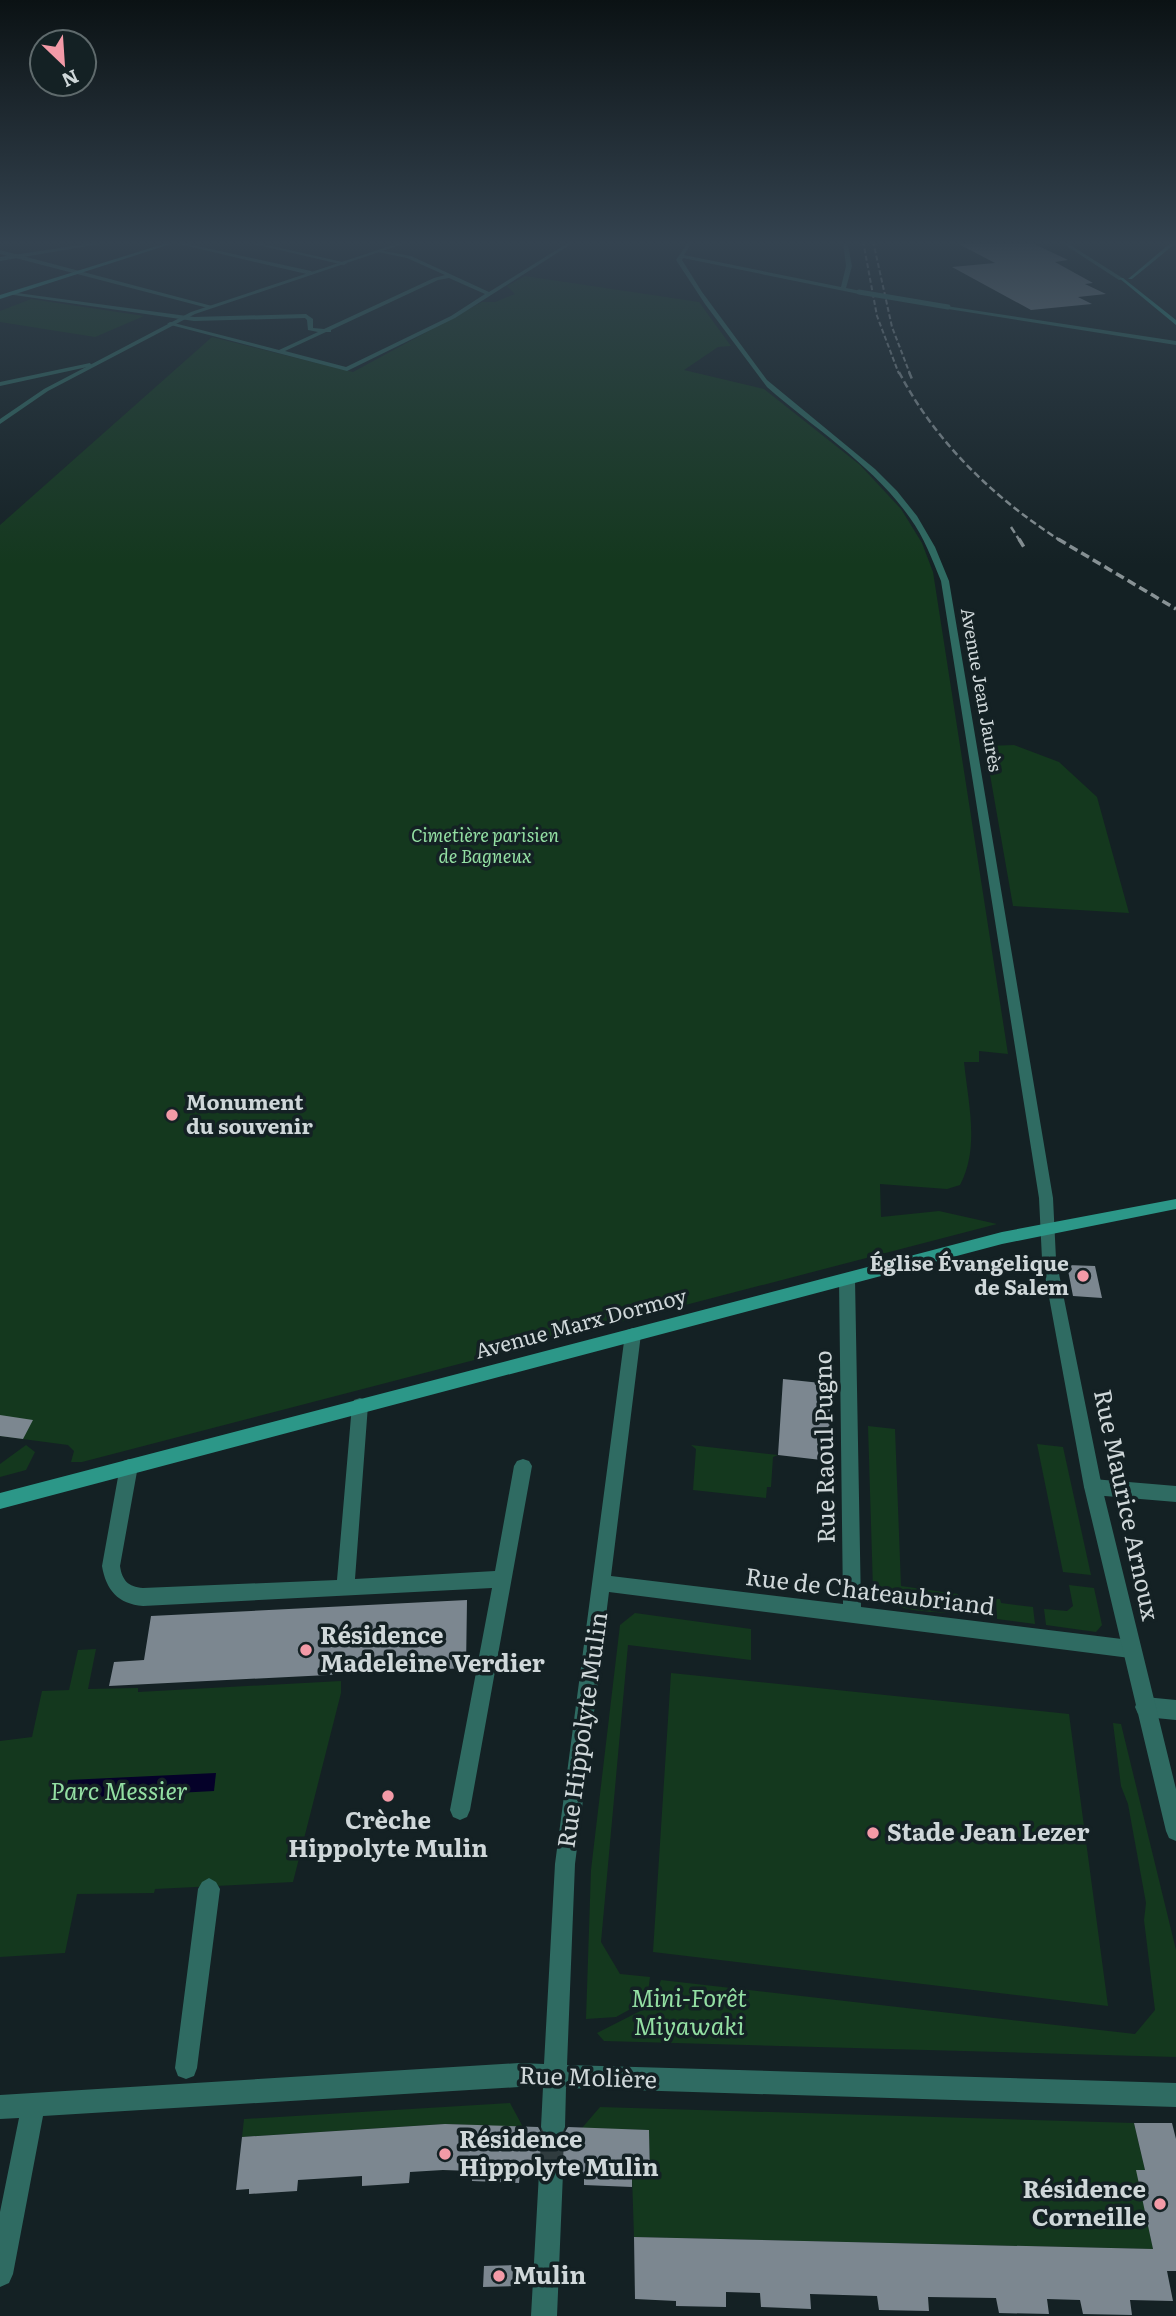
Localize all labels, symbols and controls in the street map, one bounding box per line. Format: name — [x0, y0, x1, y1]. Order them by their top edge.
north arrow — [28, 28, 98, 98]
text: N — [57, 63, 84, 95]
street label: Avenue Jean Jaurès — [955, 606, 1010, 774]
park label: Cimetière parisien de Bagneux — [411, 821, 559, 869]
place label: Monument du souvenir — [186, 1085, 313, 1140]
marker: Monument du souvenir — [164, 1107, 180, 1123]
place label: Église Évangelique de Salem — [869, 1246, 1069, 1301]
marker: Église Évangelique de Salem — [1075, 1268, 1091, 1284]
street label: Avenue Marx Dormoy — [471, 1278, 691, 1365]
street label: Rue Raoul Pugno — [803, 1350, 842, 1544]
street label: Rue Maurice Arnoux — [1087, 1386, 1170, 1624]
street label: Rue de Chateaubriand — [744, 1557, 997, 1622]
street label: Rue Hippolyte Mulin — [547, 1609, 614, 1850]
place label: Résidence Madeleine Verdier — [320, 1616, 545, 1679]
marker: Résidence Madeleine Verdier — [298, 1642, 314, 1658]
park label: Parc Messier — [50, 1772, 188, 1807]
marker: Crèche Hippolyte Mulin — [380, 1788, 396, 1804]
place label: Crèche Hippolyte Mulin — [288, 1801, 488, 1864]
place label: Stade Jean Lezer — [887, 1813, 1089, 1848]
marker: Stade Jean Lezer — [865, 1825, 881, 1841]
park label: Mini-Forêt Miyawaki — [631, 1979, 747, 2042]
street label: Rue Molière — [519, 2056, 658, 2095]
place label: Résidence Hippolyte Mulin — [459, 2120, 659, 2183]
marker: Résidence Hippolyte Mulin — [437, 2146, 453, 2162]
place label: Résidence Corneille — [1022, 2170, 1146, 2233]
marker: Résidence Corneille — [1152, 2196, 1168, 2212]
place label: Mulin — [513, 2256, 587, 2291]
marker: Mulin — [491, 2268, 507, 2284]

